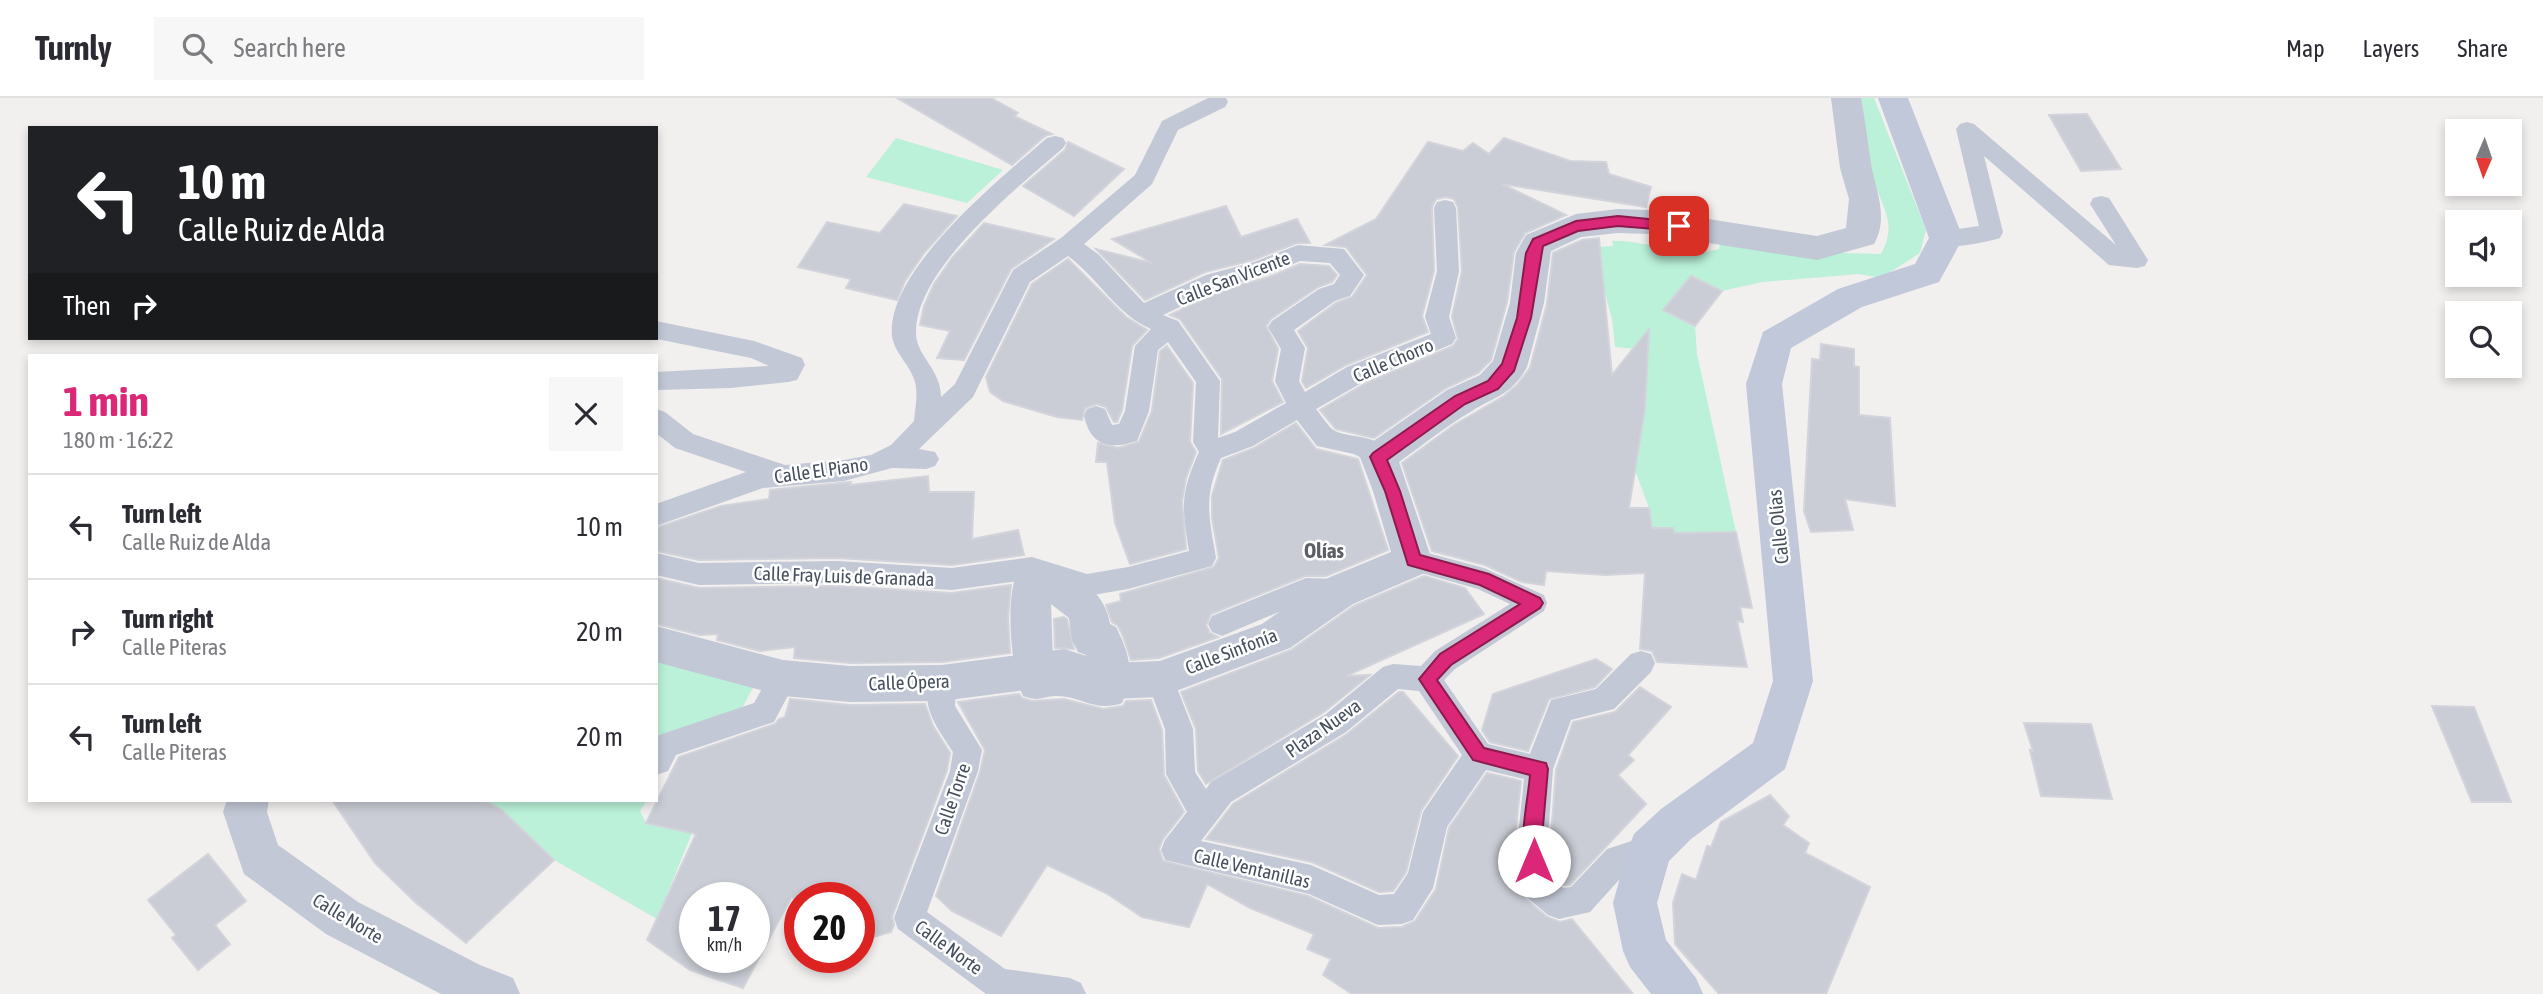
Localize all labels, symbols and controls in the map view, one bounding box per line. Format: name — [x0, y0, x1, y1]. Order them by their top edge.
search box — [154, 17, 644, 80]
text: Turnly — [35, 29, 112, 67]
icon: search — [178, 29, 216, 67]
text: Search here — [234, 33, 346, 63]
text: Map — [2286, 35, 2325, 62]
text: Layers — [2363, 35, 2419, 62]
text: Share — [2457, 35, 2508, 62]
north arrow — [2445, 119, 2522, 196]
map controls — [2445, 119, 2522, 378]
text: 10 m — [178, 153, 266, 209]
icon: left — [63, 154, 154, 245]
pin — [1649, 196, 1709, 256]
icon: arrive — [1660, 207, 1698, 245]
button: sound — [2445, 210, 2522, 287]
text: Calle Ruiz de Alda — [178, 211, 386, 248]
street label: Calle San Vicente — [1173, 246, 1293, 310]
icon: right — [125, 287, 163, 325]
text: Then — [63, 291, 111, 321]
button: search — [2445, 301, 2522, 378]
street label: Calle Chorro — [1349, 333, 1437, 387]
text: 1 min — [63, 377, 149, 425]
button: close — [549, 377, 623, 451]
text: 180 m · 16:22 — [63, 427, 174, 453]
street label: Calle El Piano — [773, 453, 869, 487]
street label: Calle Olías — [1763, 488, 1793, 565]
text: Turn left — [122, 499, 202, 529]
icon: left — [63, 508, 101, 546]
text: 10 m — [576, 512, 623, 542]
text: Calle Ruiz de Alda — [122, 529, 271, 555]
district label: Olías — [1304, 538, 1345, 562]
street label: Calle Fray Luis de Granada — [753, 562, 935, 590]
text: Turn right — [122, 604, 213, 634]
icon: right — [63, 613, 101, 651]
text: 20 m — [576, 617, 623, 647]
street label: Calle Sinfonía — [1182, 623, 1280, 679]
text: Calle Piteras — [122, 634, 227, 660]
street label: Calle Ópera — [868, 670, 950, 694]
street label: Plaza Nueva — [1281, 694, 1365, 762]
text: Turn left — [122, 709, 202, 739]
icon: left — [63, 718, 101, 756]
text: 20 m — [576, 722, 623, 752]
text: Calle Piteras — [122, 739, 227, 765]
street label: Calle Torre — [929, 760, 975, 838]
position arrow — [1497, 824, 1571, 898]
street label: Calle Ventanillas — [1192, 844, 1313, 892]
speed limit sign: 20 — [784, 882, 875, 973]
street label: Calle Norte — [309, 888, 387, 948]
text: 17 — [708, 898, 741, 938]
street label: Calle Norte — [911, 915, 987, 979]
text: km/h — [707, 934, 742, 955]

